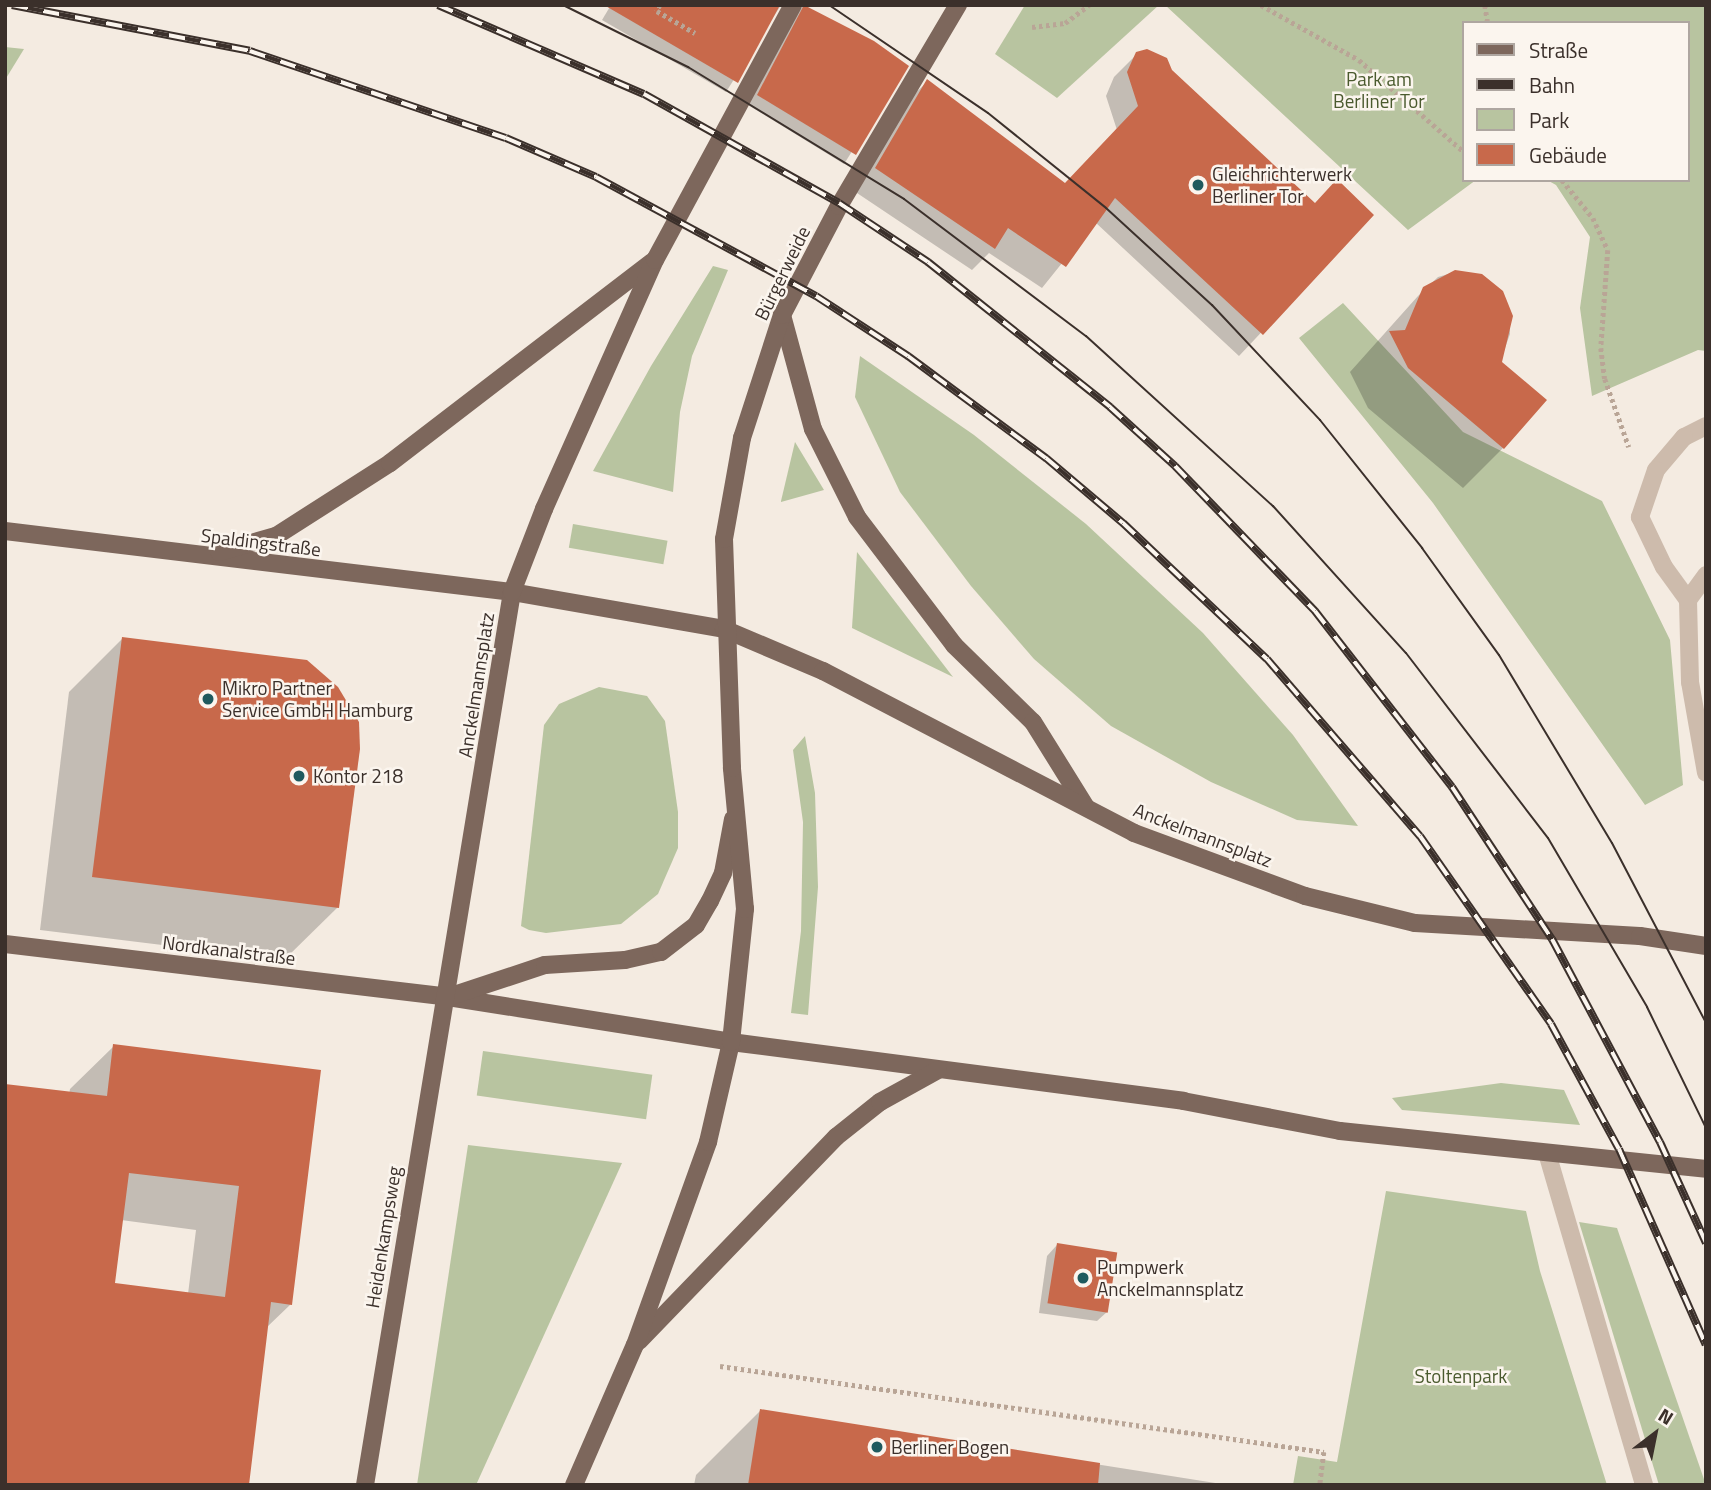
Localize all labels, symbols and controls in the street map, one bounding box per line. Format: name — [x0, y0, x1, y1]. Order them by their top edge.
legend — [1462, 21, 1690, 182]
text: Straße — [1529, 34, 1588, 66]
park label: Park am Berliner Tor — [1333, 68, 1425, 112]
text: Bahn — [1529, 69, 1575, 101]
text: Park — [1529, 104, 1569, 136]
text: Gebäude — [1529, 139, 1607, 171]
place label: Gleichrichterwerk Berliner Tor — [1212, 163, 1352, 207]
marker: Gleichrichterwerk Berliner Tor — [1190, 177, 1206, 193]
street label: Bürgerweide — [749, 222, 815, 324]
street label: Spaldingstraße — [200, 523, 322, 561]
street label: Anckelmannsplatz — [453, 611, 499, 759]
place label: Mikro Partner Service GmbH Hamburg — [222, 677, 413, 721]
marker: Mikro Partner Service GmbH Hamburg — [200, 691, 216, 707]
place label: Kontor 218 — [313, 765, 403, 787]
marker: Kontor 218 — [291, 768, 307, 784]
street label: Anckelmannsplatz — [1131, 798, 1275, 872]
street label: Nordkanalstraße — [161, 931, 297, 969]
street label: Heidenkampsweg — [361, 1164, 405, 1310]
place label: Pumpwerk Anckelmannsplatz — [1097, 1256, 1244, 1300]
marker: Pumpwerk Anckelmannsplatz — [1075, 1270, 1091, 1286]
park label: Stoltenpark — [1415, 1365, 1507, 1387]
north arrow — [1620, 1399, 1690, 1469]
text: N — [1653, 1400, 1680, 1432]
place label: Berliner Bogen — [891, 1436, 1009, 1458]
marker: Berliner Bogen — [869, 1439, 885, 1455]

